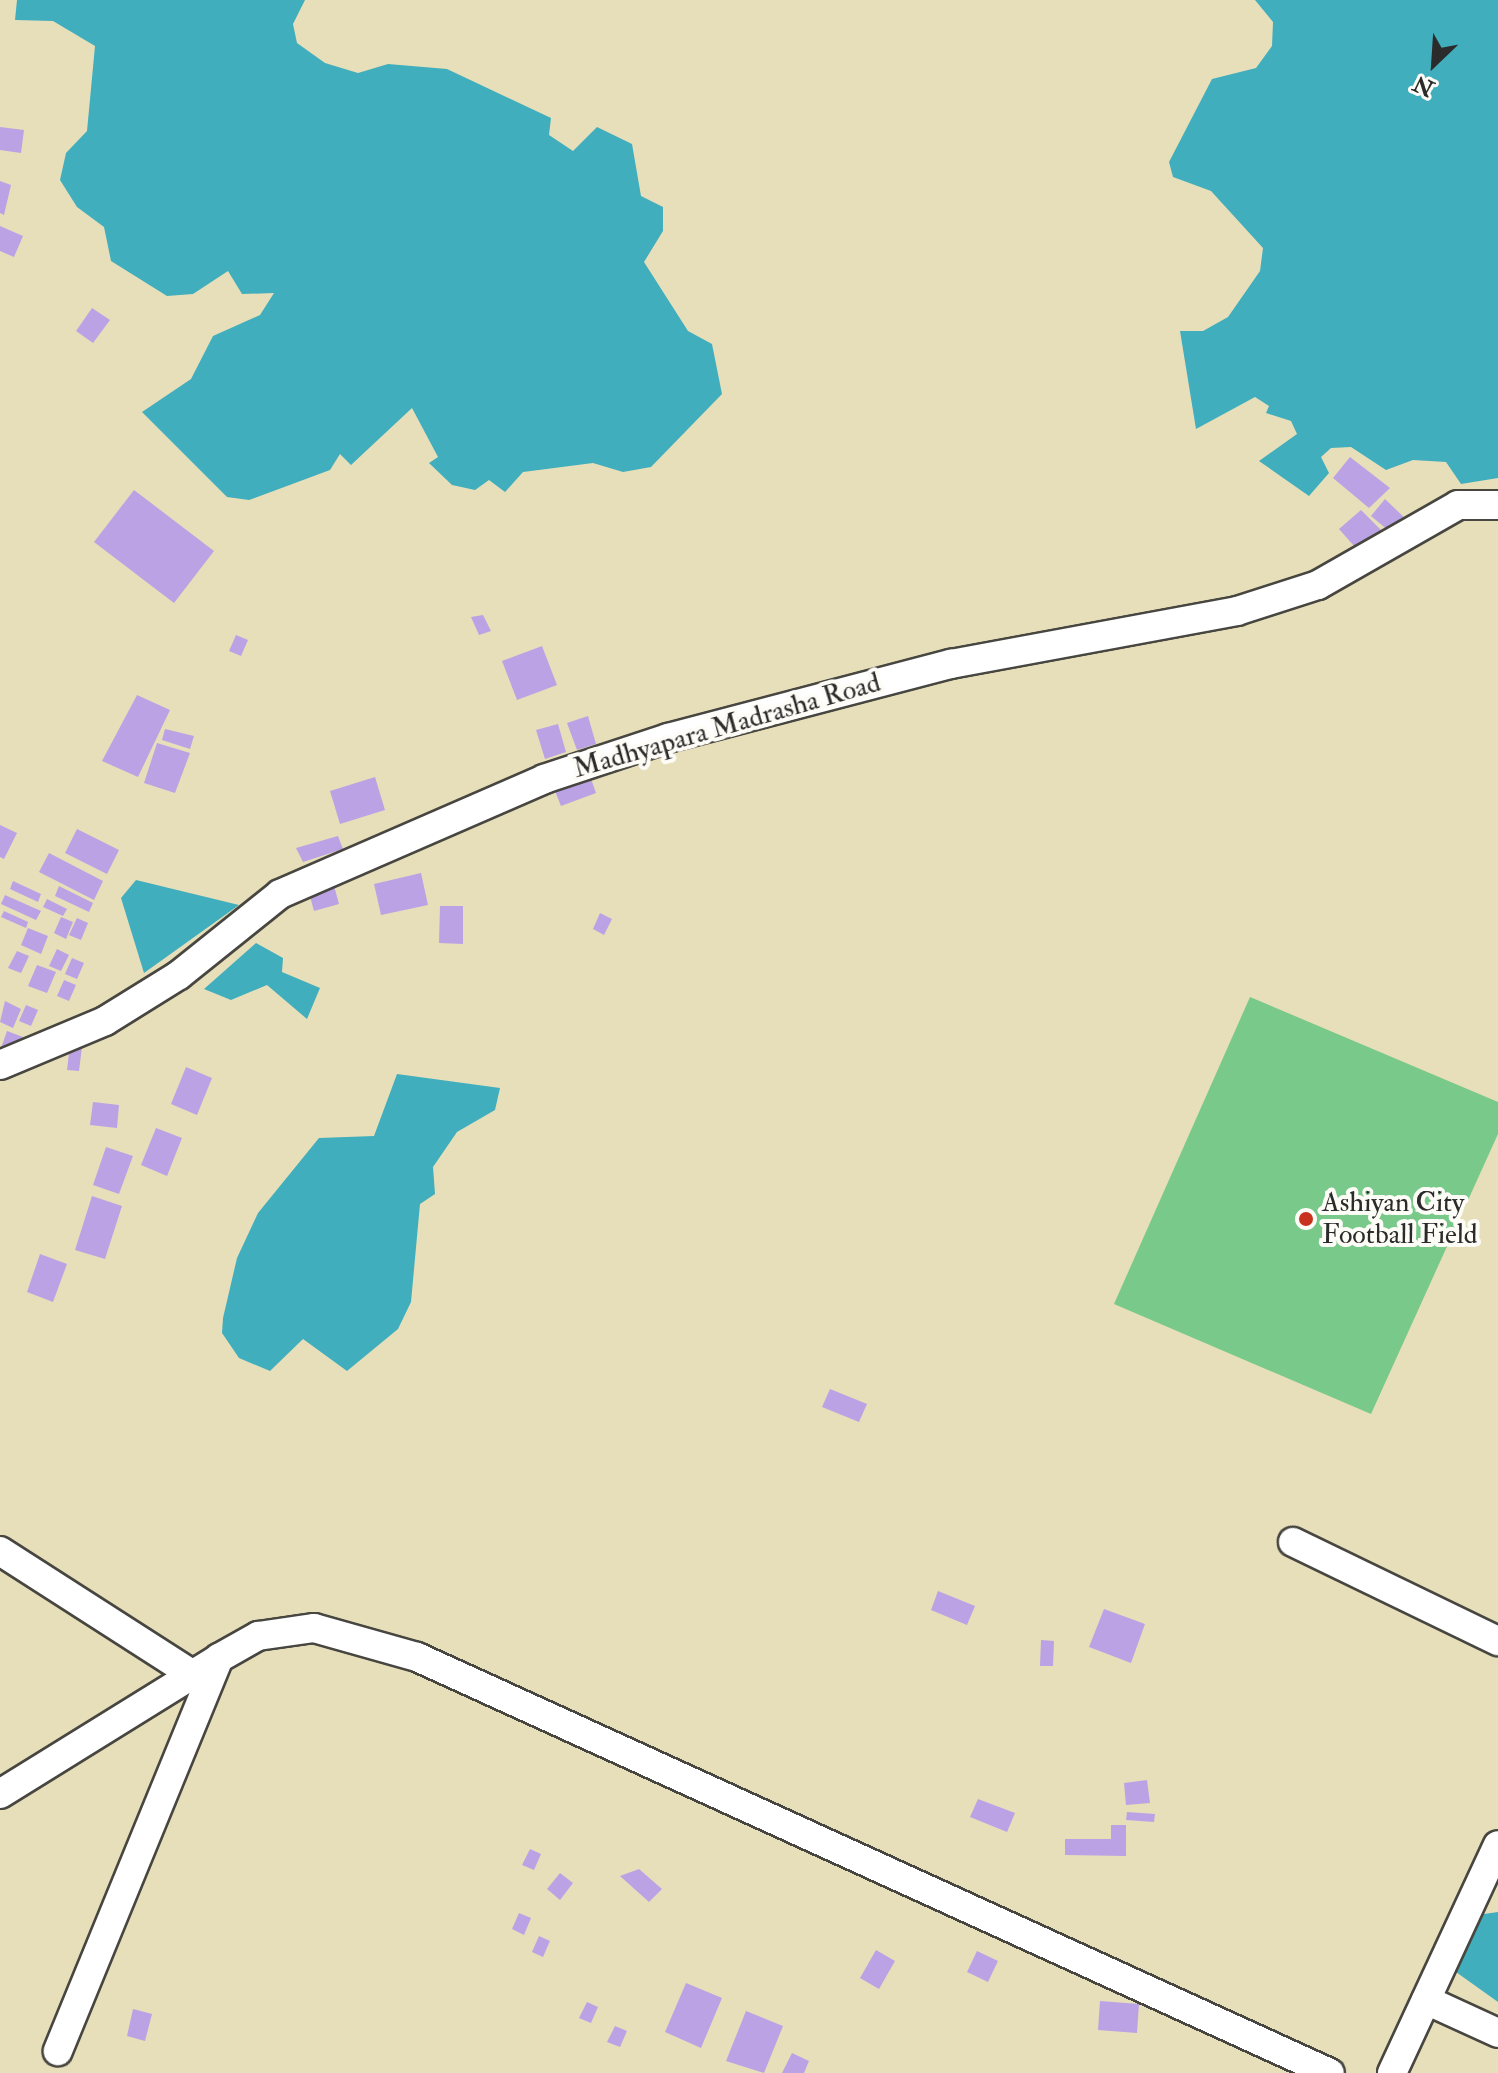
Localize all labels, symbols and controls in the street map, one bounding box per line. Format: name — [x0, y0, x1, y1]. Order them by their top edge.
north arrow — [1394, 24, 1474, 104]
text: N — [1409, 69, 1439, 103]
street label: Madhyapara Madrasha Road — [569, 666, 885, 786]
place label: Ashiyan City Football Field — [1322, 1186, 1478, 1252]
marker: Ashiyan City Football Field — [1297, 1210, 1315, 1228]

